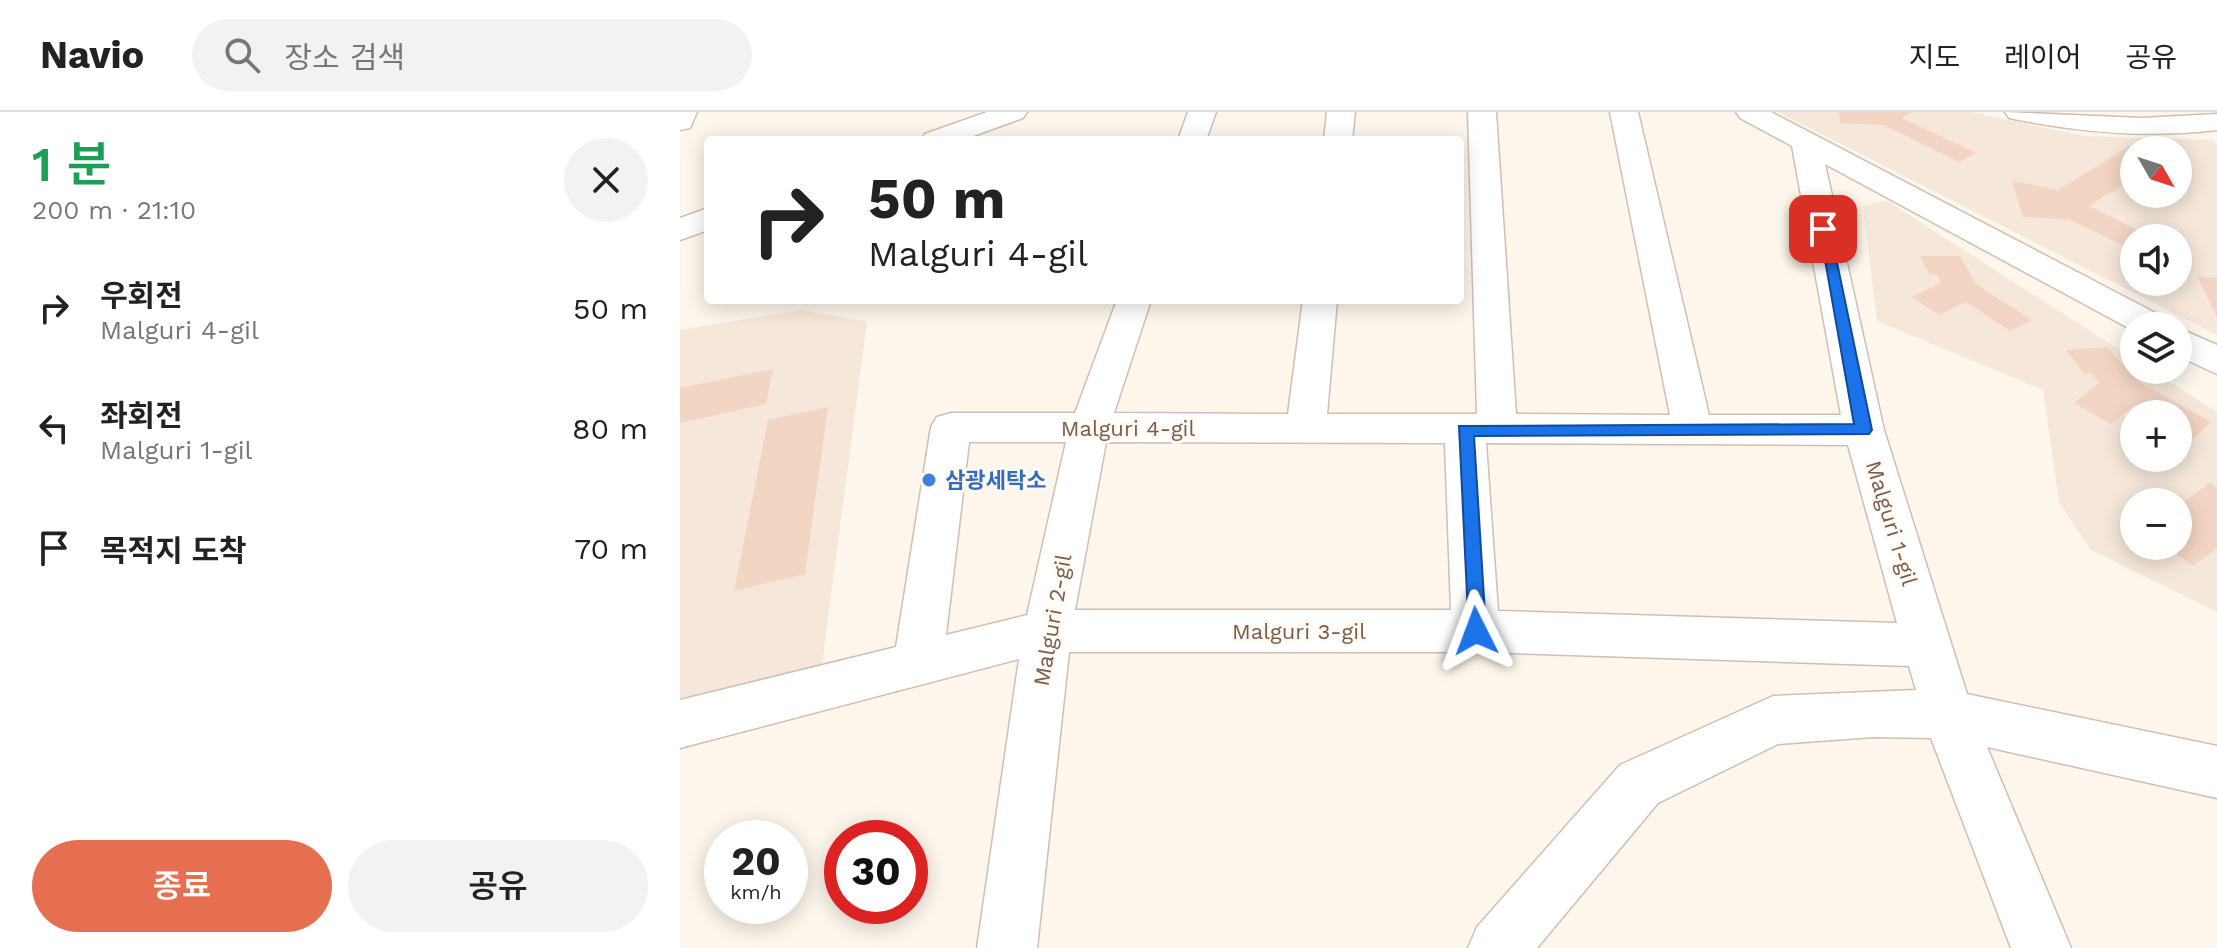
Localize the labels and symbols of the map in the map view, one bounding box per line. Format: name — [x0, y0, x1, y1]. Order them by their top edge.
north arrow — [2120, 136, 2192, 208]
pin — [1789, 195, 1857, 263]
street label: Malguri 4-gil — [1061, 416, 1195, 441]
street label: Malguri 1-gil — [1861, 458, 1922, 589]
place label: 삼광세탁소 — [945, 468, 1046, 493]
marker: 삼광세탁소 — [920, 471, 938, 489]
street label: Malguri 2-gil — [1029, 552, 1076, 688]
position arrow — [1434, 589, 1518, 673]
street label: Malguri 3-gil — [1232, 619, 1366, 644]
speed limit sign: 30 — [824, 820, 928, 924]

